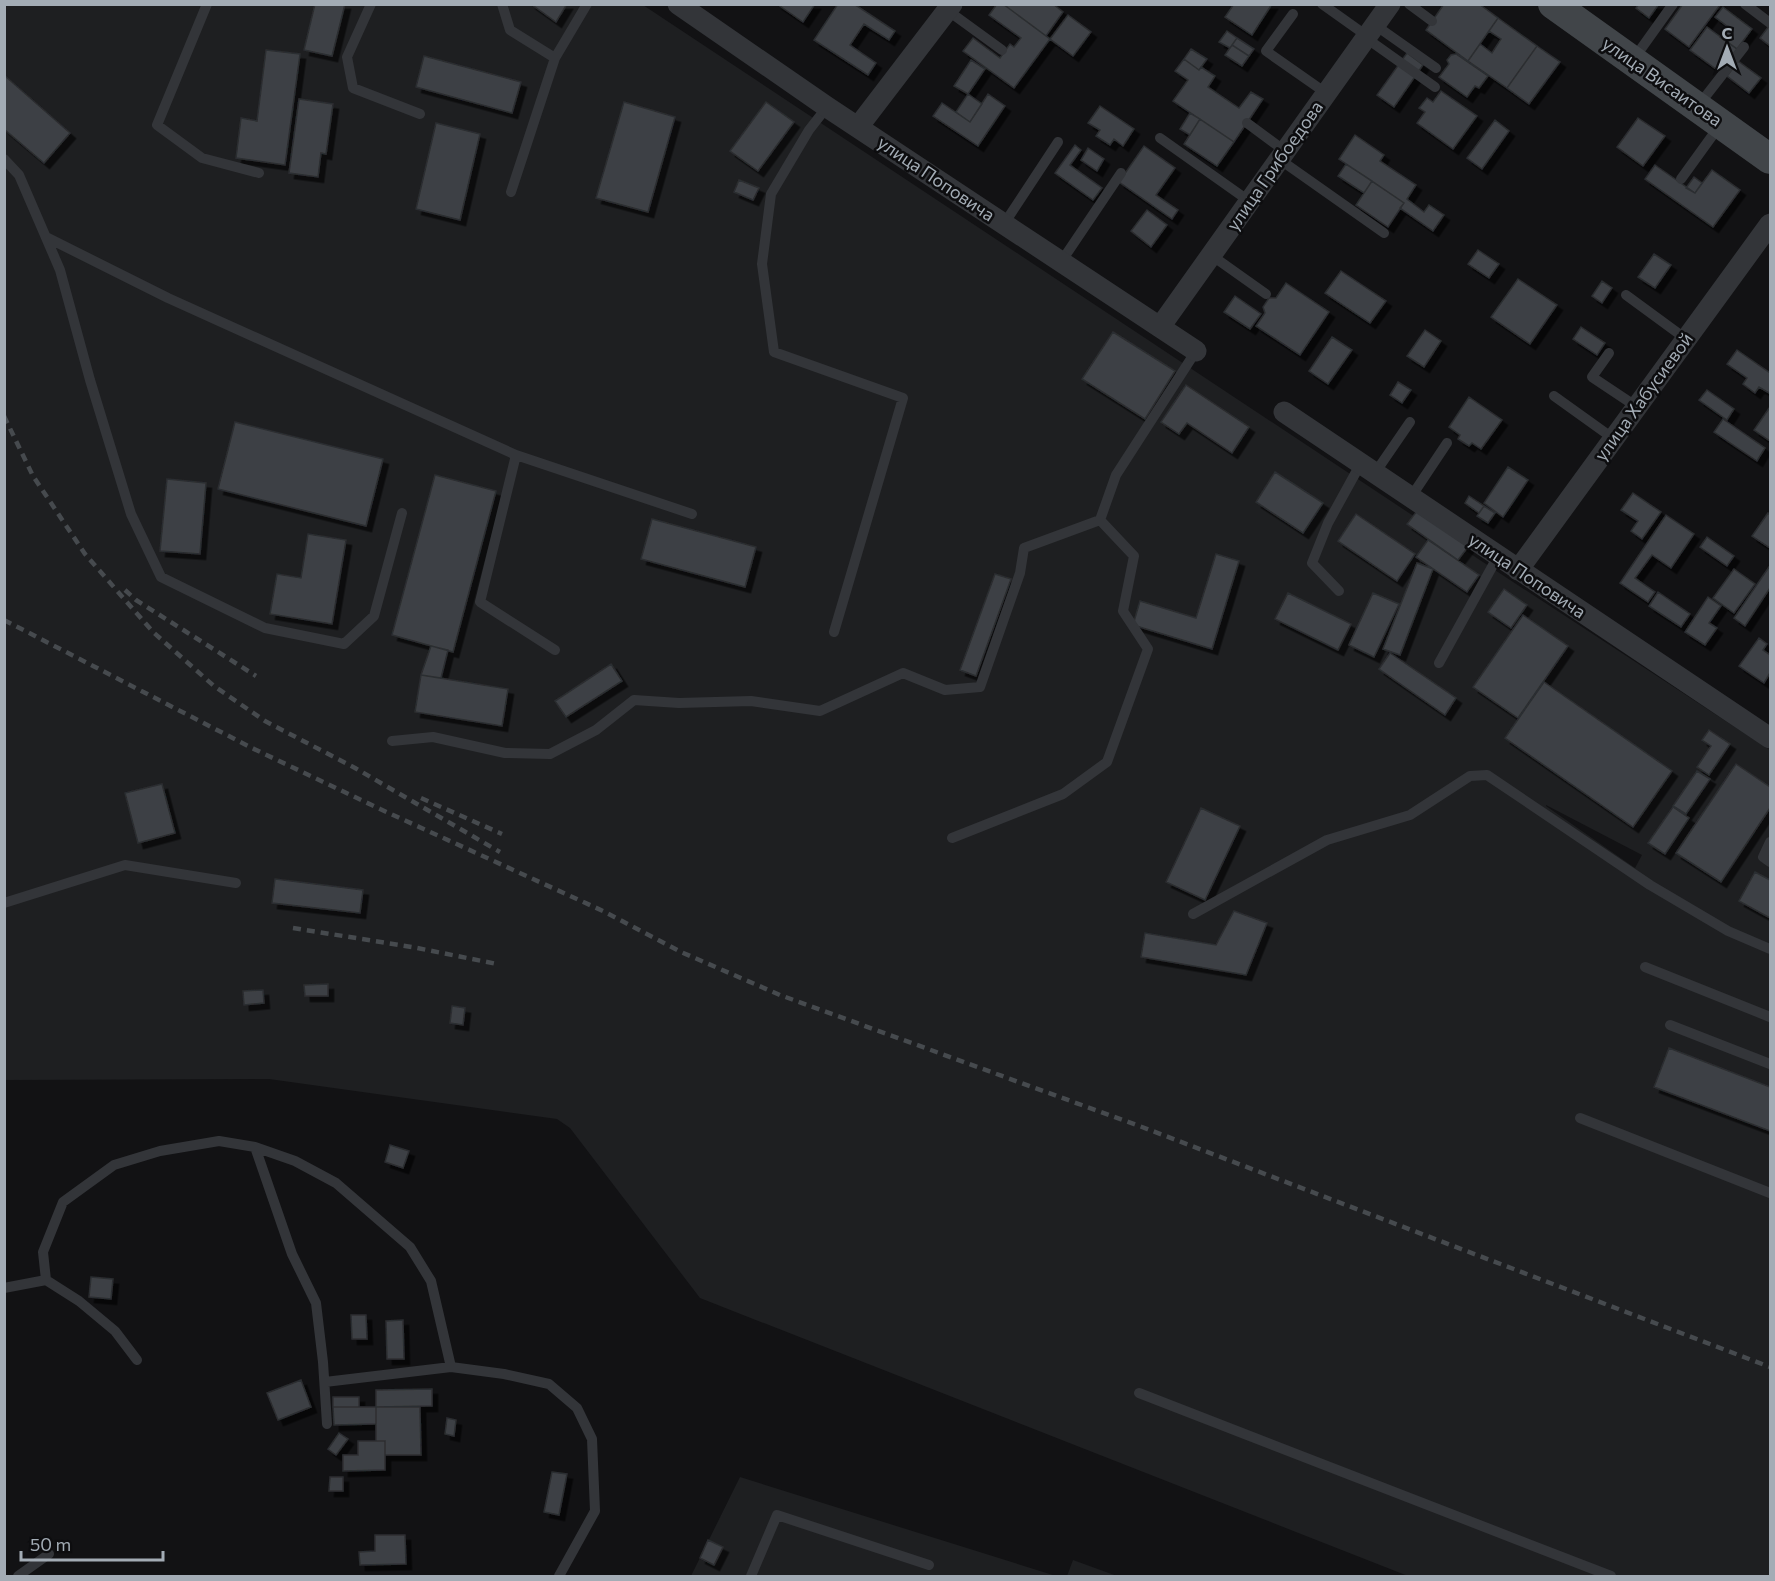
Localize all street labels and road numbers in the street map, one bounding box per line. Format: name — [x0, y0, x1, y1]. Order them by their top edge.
street label: улица Висаитова — [1598, 32, 1727, 131]
street label: улица Грибоедова — [1221, 96, 1327, 235]
street label: улица Поповича — [874, 131, 999, 225]
street label: улица Хабусиевой — [1589, 328, 1697, 465]
street label: улица Поповича — [1465, 528, 1590, 622]

